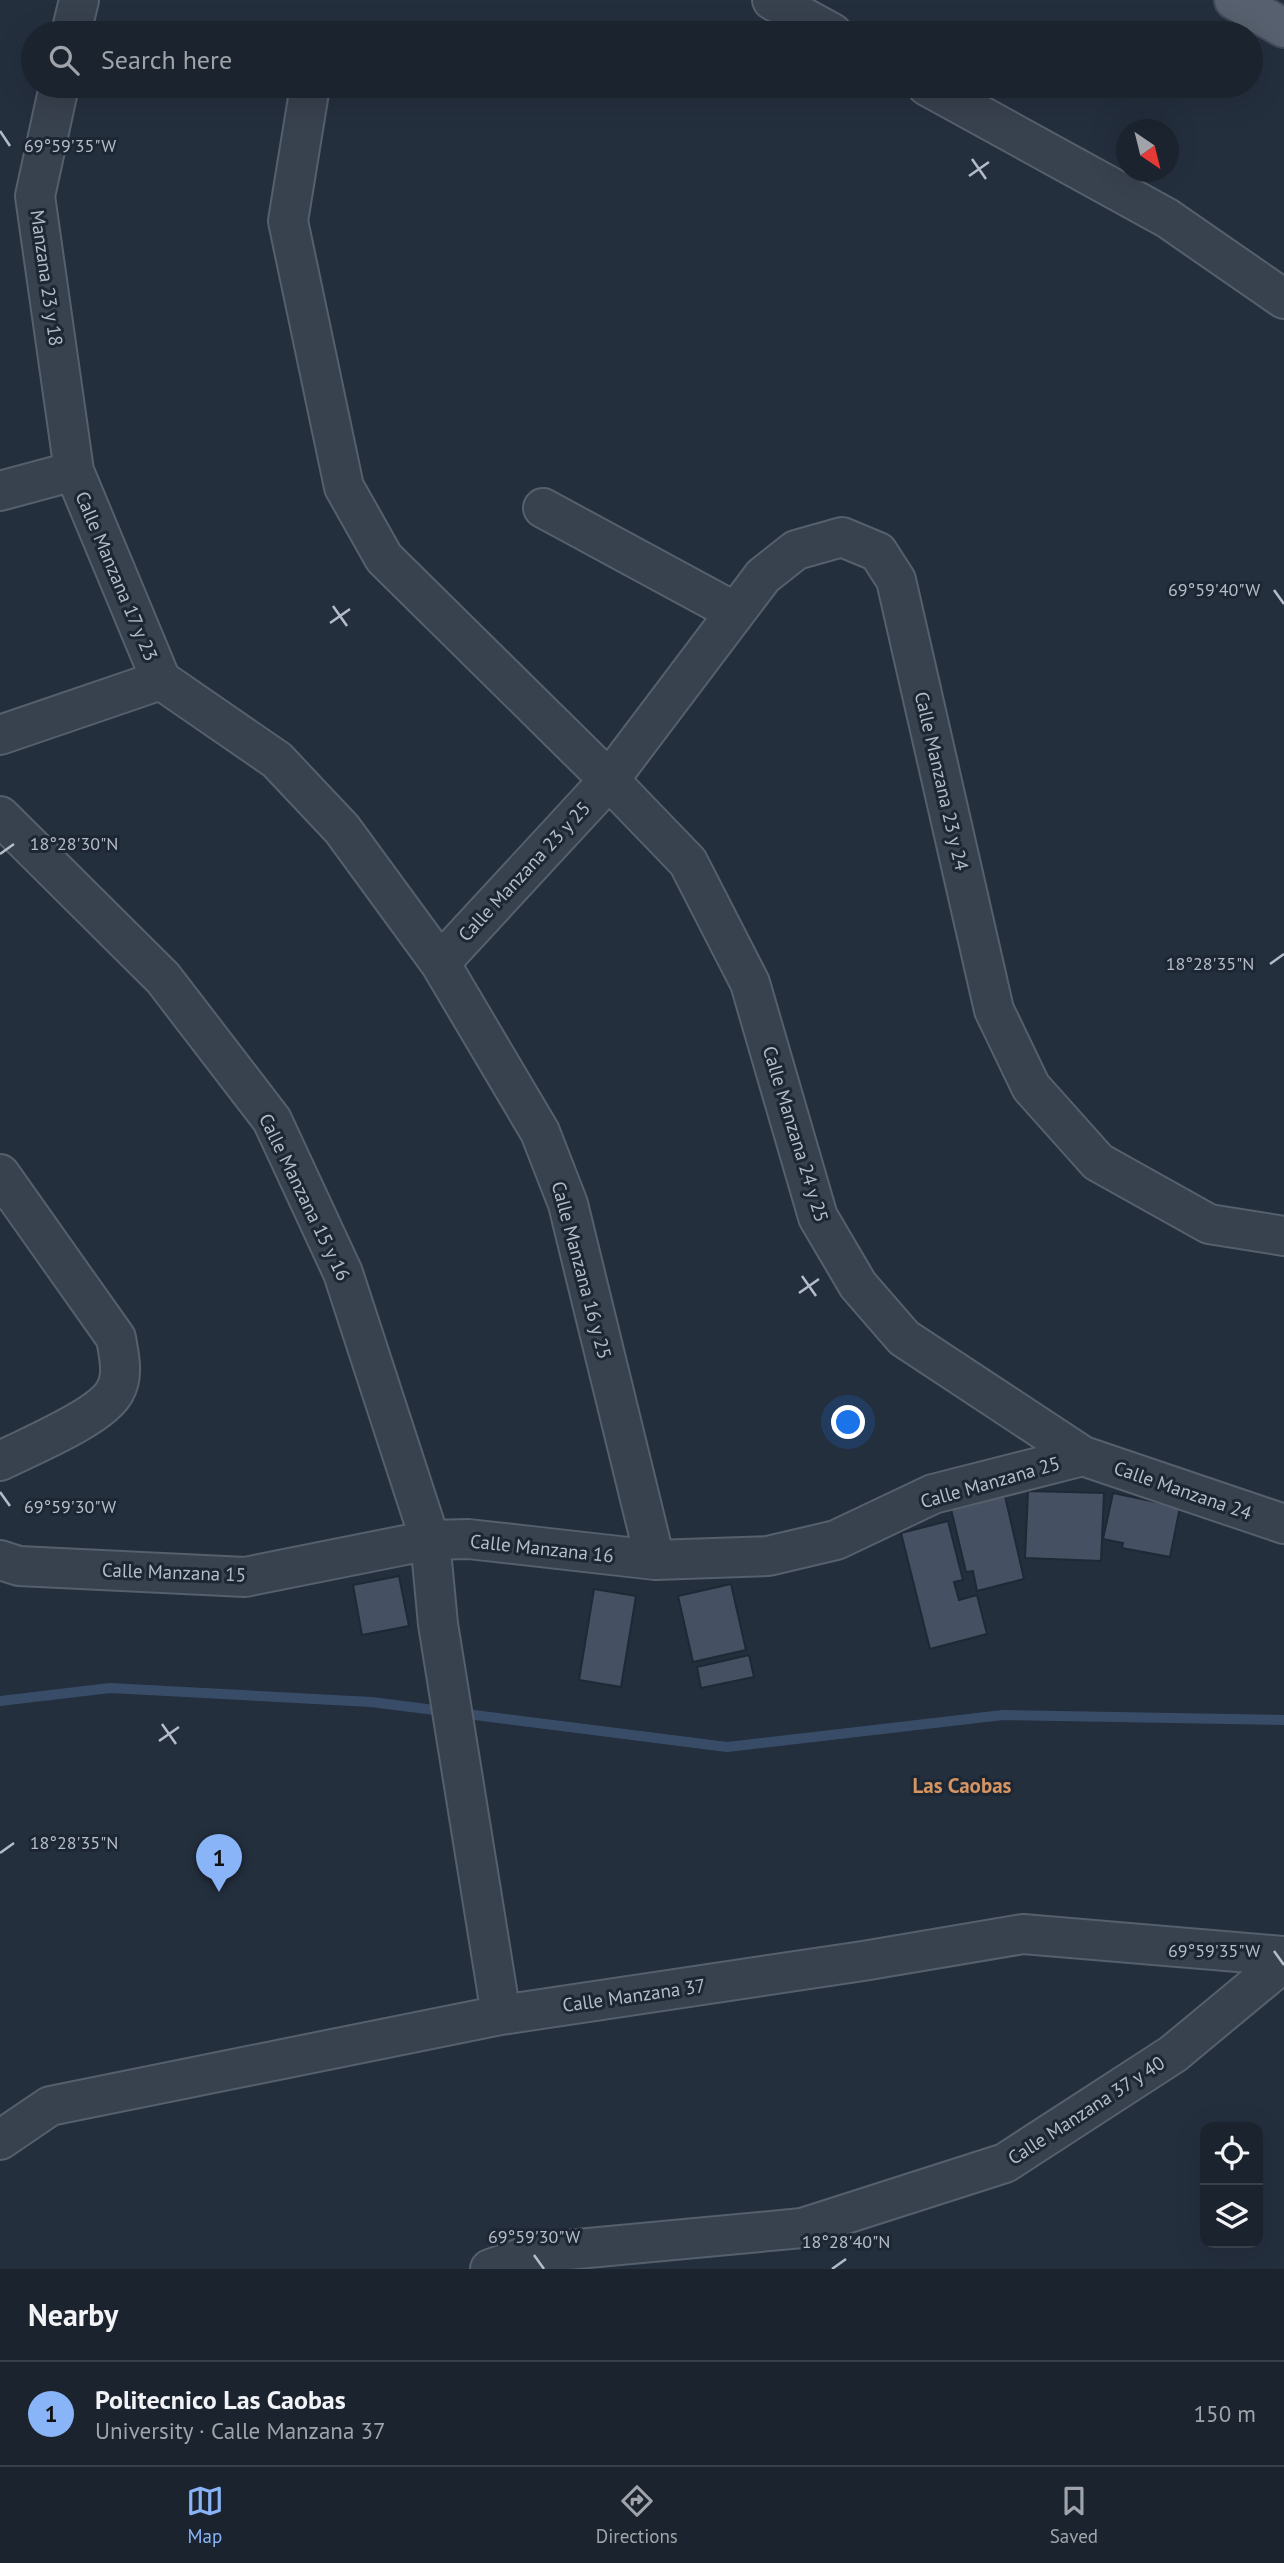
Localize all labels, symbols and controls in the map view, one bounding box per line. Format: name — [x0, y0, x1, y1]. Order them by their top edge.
search box — [21, 21, 1263, 98]
icon: search — [45, 41, 83, 79]
text: Search here — [101, 43, 232, 76]
north arrow — [1116, 119, 1179, 182]
text: 69°59'35"W — [24, 134, 116, 157]
street label: Manzana 23 y 18 — [26, 208, 68, 348]
street label: Calle Manzana 17 y 23 — [70, 488, 164, 664]
text: 69°59'40"W — [1168, 578, 1260, 601]
street label: Calle Manzana 23 y 24 — [910, 689, 974, 873]
street label: Calle Manzana 23 y 25 — [453, 796, 595, 946]
text: 18°28'30"N — [30, 832, 118, 855]
text: 18°28'35"N — [1166, 952, 1254, 975]
street label: Calle Manzana 24 y 25 — [758, 1043, 834, 1225]
street label: Calle Manzana 15 y 16 — [254, 1110, 356, 1284]
street label: Calle Manzana 16 y 25 — [547, 1179, 617, 1361]
your location — [831, 1405, 865, 1439]
street label: Calle Manzana 25 — [917, 1451, 1063, 1513]
street label: Calle Manzana 24 — [1111, 1455, 1255, 1525]
text: 69°59'30"W — [24, 1495, 116, 1518]
street label: Calle Manzana 16 — [469, 1529, 615, 1567]
street label: Calle Manzana 15 — [102, 1557, 246, 1587]
district label: Las Caobas — [913, 1772, 1012, 1799]
text: 18°28'35"N — [30, 1831, 118, 1854]
pin: 1 — [196, 1834, 242, 1892]
text: 69°59'35"W — [1168, 1939, 1260, 1962]
street label: Calle Manzana 37 — [561, 1973, 707, 2017]
street label: Calle Manzana 37 y 40 — [1003, 2050, 1169, 2170]
map controls — [1200, 2122, 1263, 2248]
button: locate — [1200, 2122, 1263, 2185]
button: layers — [1200, 2185, 1263, 2248]
text: 69°59'30"W — [488, 2225, 580, 2248]
text: 18°28'40"N — [802, 2230, 890, 2253]
text: Nearby — [28, 2295, 118, 2334]
text: Politecnico Las Caobas — [95, 2383, 346, 2416]
text: 1 — [44, 2399, 58, 2428]
text: 150 m — [1194, 2399, 1256, 2428]
text: University · Calle Manzana 37 — [95, 2416, 386, 2445]
tab: Map — [186, 2482, 224, 2548]
tab: Directions — [596, 2482, 678, 2548]
tab: Saved — [1050, 2482, 1098, 2548]

